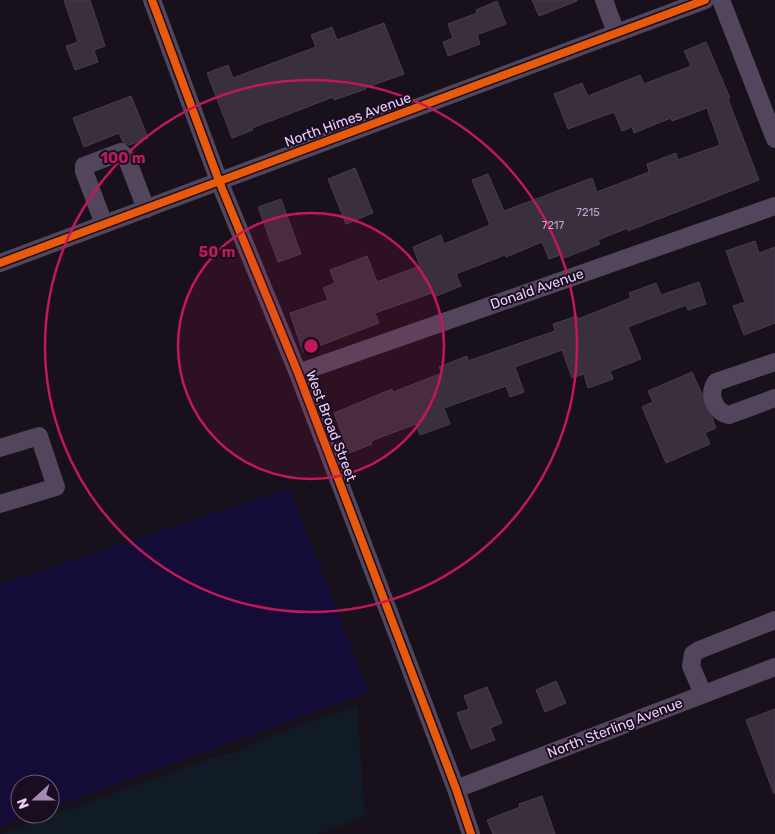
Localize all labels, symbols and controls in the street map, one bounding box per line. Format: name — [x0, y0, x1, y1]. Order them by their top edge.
street label: North Himes Avenue — [282, 89, 414, 151]
text: 100 m — [101, 149, 145, 167]
house number: 7215 — [576, 206, 600, 219]
house number: 7217 — [542, 219, 565, 232]
text: 50 m — [199, 243, 235, 261]
street label: Donald Avenue — [488, 265, 586, 313]
centre of rings — [302, 337, 320, 355]
street label: West Broad Street — [302, 368, 360, 484]
street label: North Sterling Avenue — [545, 694, 685, 762]
north arrow — [10, 774, 60, 824]
text: N — [14, 796, 33, 811]

